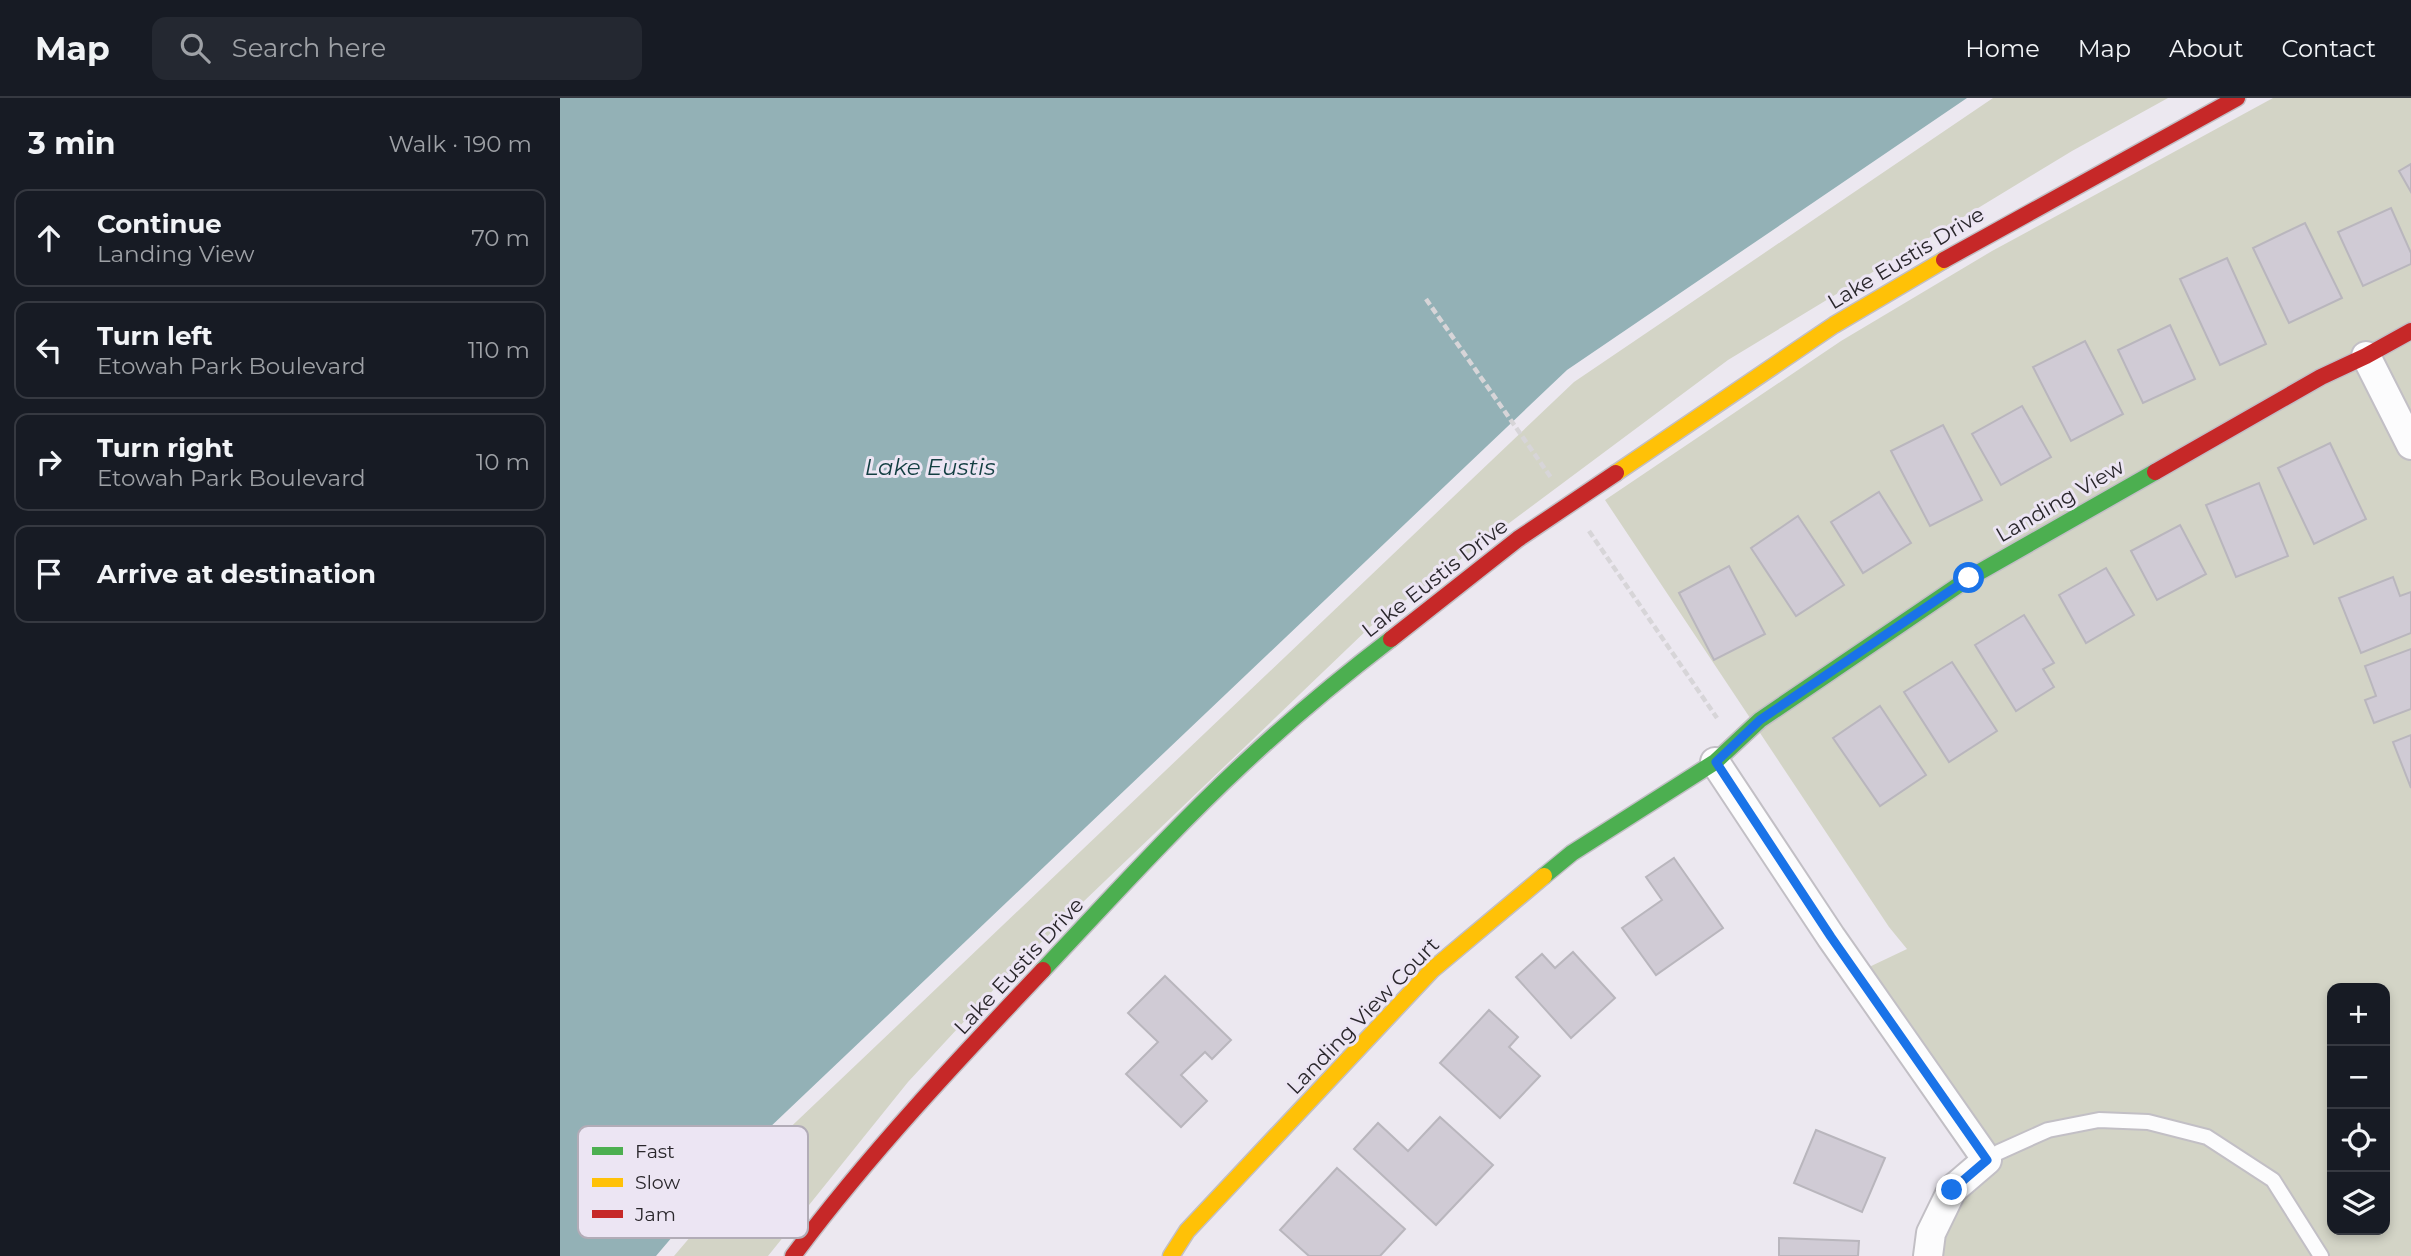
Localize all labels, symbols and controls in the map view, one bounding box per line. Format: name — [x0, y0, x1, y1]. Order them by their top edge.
search box — [152, 17, 642, 80]
text: Map — [35, 28, 110, 68]
icon: search — [176, 29, 214, 67]
text: Search here — [232, 32, 386, 64]
text: Home — [1965, 34, 2040, 63]
text: Map — [2078, 34, 2131, 63]
text: About — [2169, 34, 2243, 63]
text: Contact — [2281, 34, 2376, 63]
text: 3 min — [28, 125, 115, 162]
text: Walk · 190 m — [388, 130, 532, 158]
street label: Lake Eustis Drive — [1823, 201, 1989, 314]
text: Continue — [97, 208, 222, 240]
icon: ahead — [30, 219, 68, 257]
text: 70 m — [471, 224, 530, 252]
text: Landing View — [97, 240, 255, 268]
text: Turn left — [97, 320, 213, 352]
icon: left — [30, 331, 68, 369]
text: 110 m — [468, 336, 530, 364]
text: Etowah Park Boulevard — [97, 352, 366, 380]
text: Turn right — [97, 432, 233, 464]
icon: right — [30, 443, 68, 481]
text: 10 m — [476, 448, 530, 476]
water label: Lake Eustis — [865, 453, 995, 481]
street label: Landing View — [1991, 454, 2129, 547]
text: Etowah Park Boulevard — [97, 464, 366, 492]
street label: Lake Eustis Drive — [1357, 513, 1513, 642]
icon: arrive — [30, 555, 68, 593]
text: Arrive at destination — [97, 558, 376, 590]
route start — [1953, 562, 1984, 593]
street label: Lake Eustis Drive — [949, 892, 1089, 1039]
street label: Landing View Court — [1281, 932, 1444, 1099]
map controls — [2327, 983, 2390, 1235]
button: + — [2327, 983, 2390, 1046]
button: − — [2327, 1046, 2390, 1109]
button: locate — [2327, 1109, 2390, 1172]
legend — [578, 1126, 808, 1238]
text: Fast — [635, 1140, 675, 1163]
text: Slow — [635, 1171, 680, 1194]
button: layers — [2327, 1172, 2390, 1235]
route end — [1936, 1174, 1967, 1205]
text: Jam — [634, 1203, 676, 1226]

